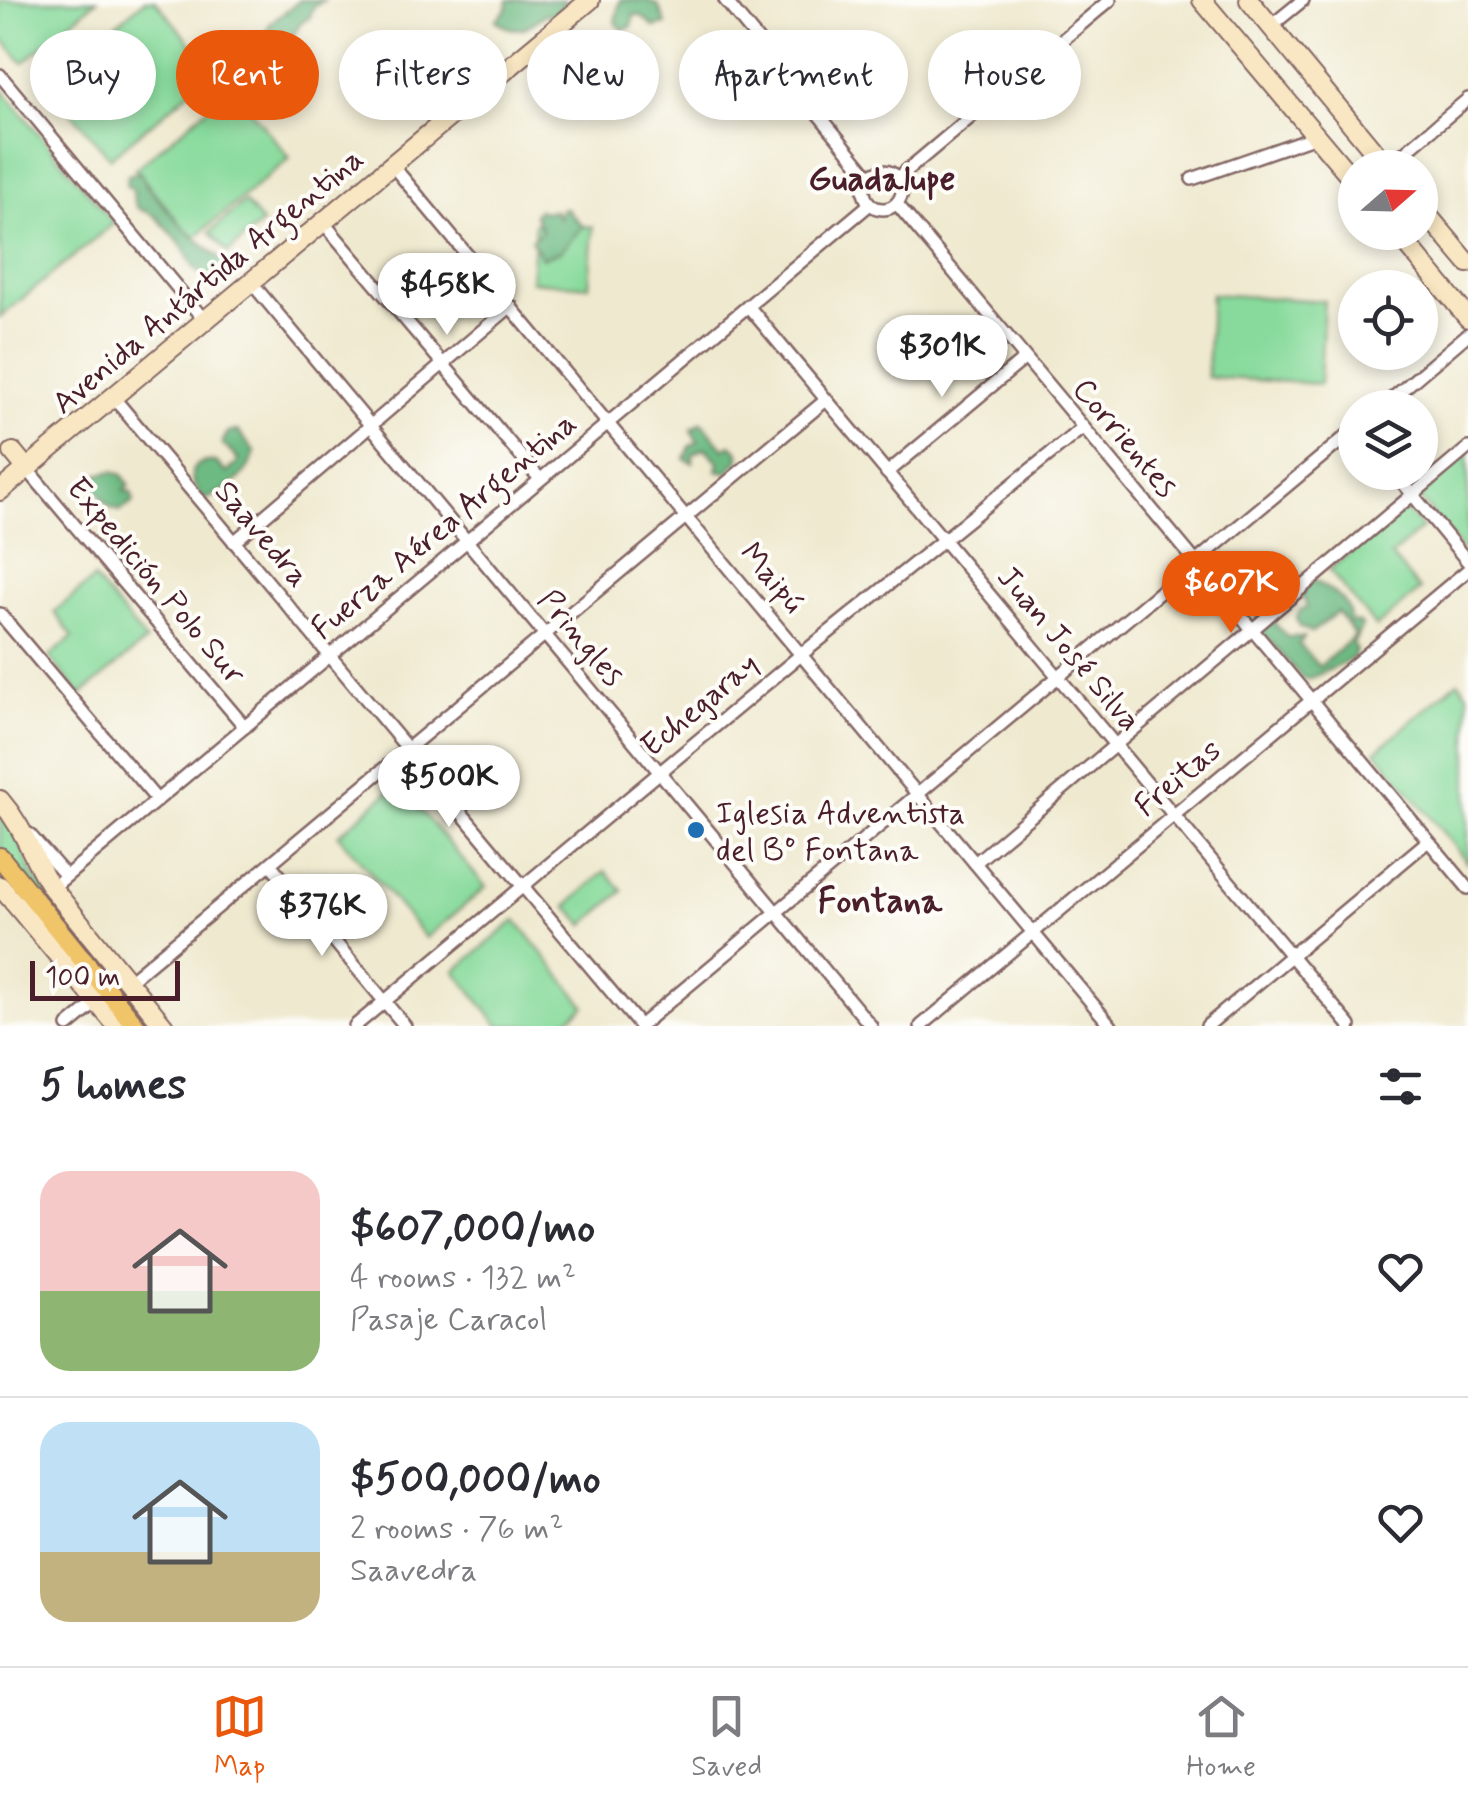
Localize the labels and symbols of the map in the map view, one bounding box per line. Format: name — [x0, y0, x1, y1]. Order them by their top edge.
street label: Avenida Antártida Argentina — [44, 139, 375, 427]
north arrow — [1338, 150, 1438, 250]
district label: Guadalupe — [808, 157, 956, 203]
pin: $458K — [377, 253, 517, 338]
pin: $301K — [872, 315, 1012, 400]
street label: Corrientes — [1062, 370, 1187, 507]
street label: Fuerza Aérea Argentina — [303, 403, 588, 652]
street label: Expedición Polo Sur — [56, 469, 255, 694]
street label: Saavedra — [205, 472, 318, 596]
street label: Maipú — [730, 534, 813, 623]
pin: $607K — [1161, 551, 1301, 636]
street label: Juan José Silva — [987, 558, 1150, 741]
street label: Pringles — [528, 581, 633, 696]
street label: Echegaray — [633, 644, 768, 767]
street label: Freitas — [1126, 730, 1230, 827]
pin: $500K — [379, 745, 519, 830]
place label: Iglesia Adventista del Bº Fontana — [716, 793, 965, 872]
marker: Iglesia Adventista del Bº Fontana — [685, 819, 707, 841]
pin: $376K — [252, 874, 392, 959]
district label: Fontana — [818, 879, 943, 925]
scale bar — [30, 956, 180, 1000]

